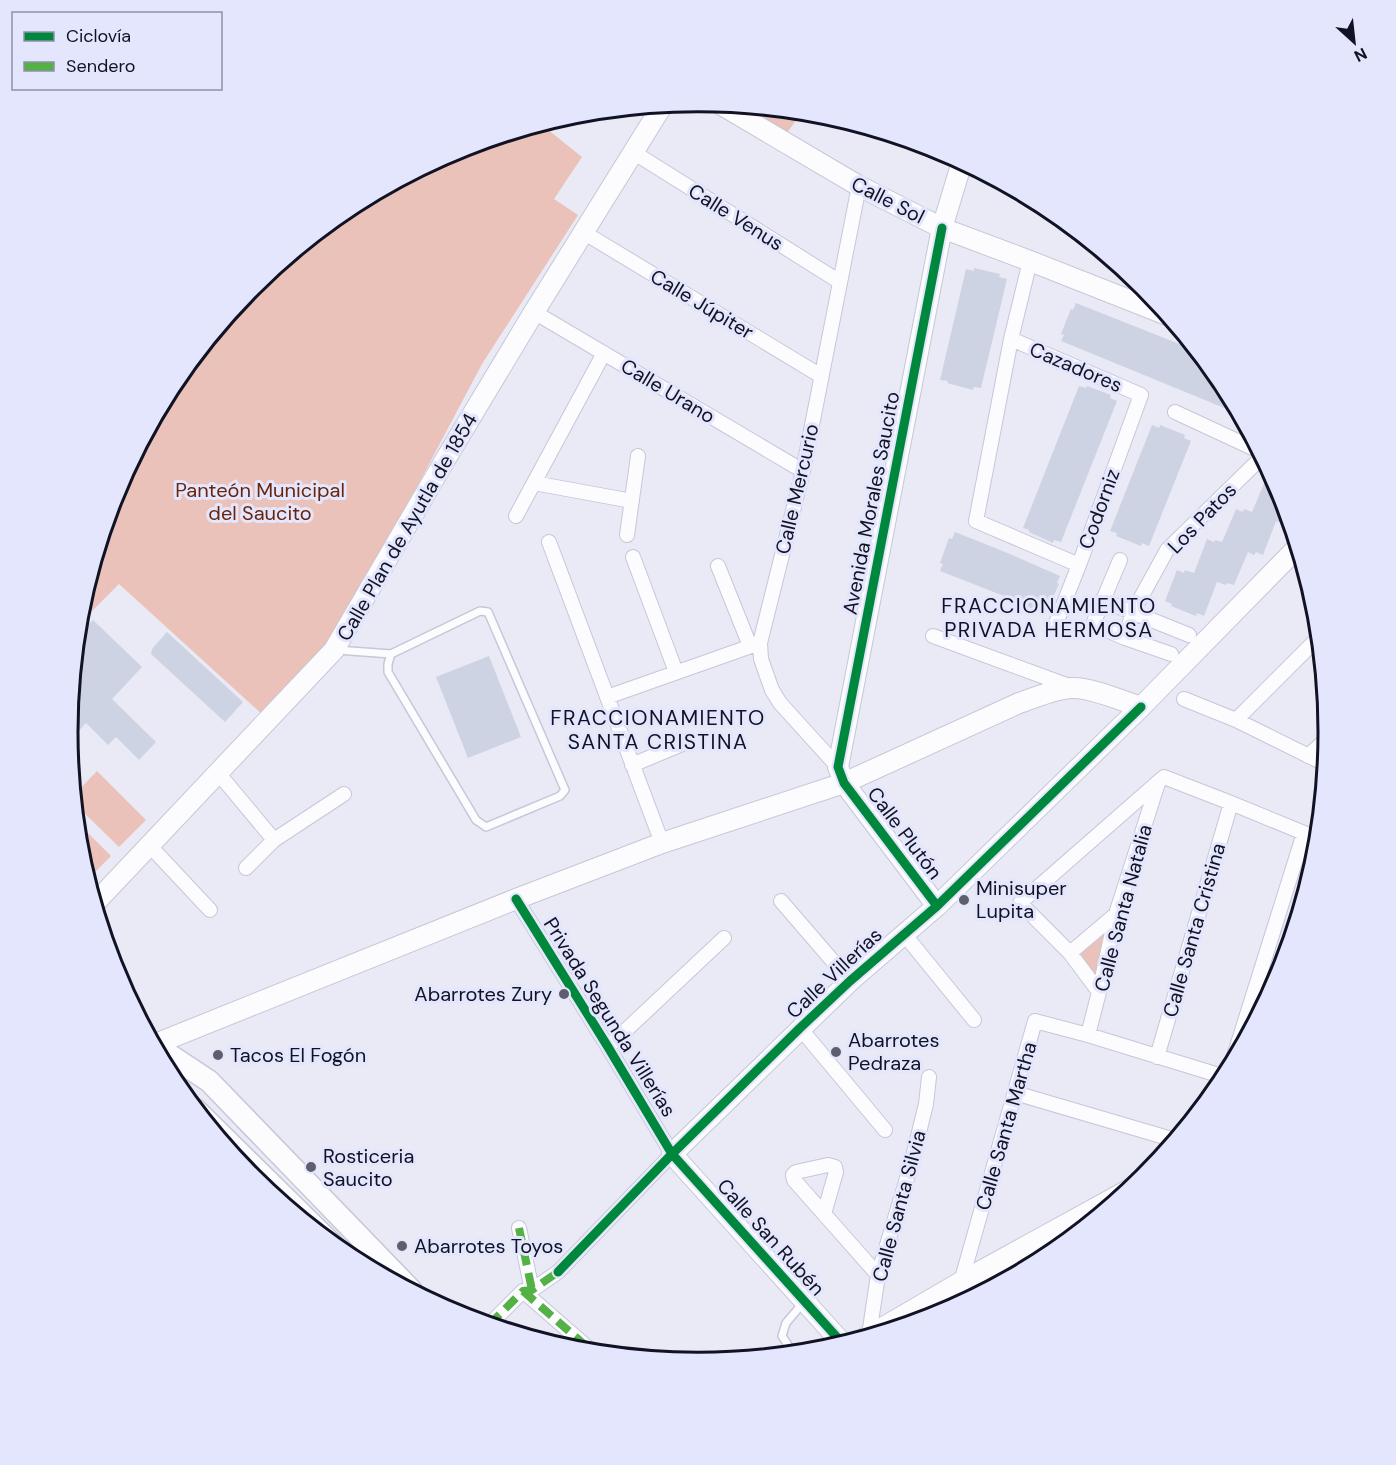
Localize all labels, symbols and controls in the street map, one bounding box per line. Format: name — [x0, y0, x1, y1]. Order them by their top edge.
legend — [12, 12, 222, 90]
north arrow — [1324, 12, 1384, 72]
text: Ciclovía — [66, 24, 131, 48]
text: N — [1351, 43, 1371, 67]
text: Sendero — [66, 54, 136, 78]
street label: Calle Sol — [847, 171, 929, 229]
street label: Calle Venus — [684, 178, 788, 256]
street label: Calle Júpiter — [646, 263, 758, 345]
street label: Cazadores — [1026, 336, 1126, 398]
street label: Calle Urano — [616, 353, 720, 429]
street label: Avenida Morales Saucito — [837, 389, 905, 617]
street label: Calle Plan de Ayutla de 1854 — [331, 408, 483, 646]
street label: Calle Mercurio — [769, 421, 825, 557]
street label: Codorniz — [1073, 465, 1125, 553]
park label: Panteón Municipal del Saucito — [175, 477, 345, 526]
street label: Los Patos — [1162, 477, 1242, 559]
district label: FRACCIONAMIENTO PRIVADA HERMOSA — [941, 592, 1157, 644]
district label: FRACCIONAMIENTO SANTA CRISTINA — [550, 704, 766, 756]
street label: Calle Plutón — [862, 782, 948, 884]
street label: Calle Santa Natalia — [1088, 822, 1158, 994]
street label: Calle Santa Cristina — [1157, 840, 1231, 1020]
place label: Minisuper Lupita — [976, 875, 1067, 924]
marker: Minisuper Lupita — [957, 893, 971, 907]
street label: Privada Segunda Villerías — [538, 912, 682, 1122]
street label: Calle Villerías — [780, 922, 888, 1024]
place label: Abarrotes Zury — [414, 981, 552, 1007]
marker: Abarrotes Zury — [557, 987, 571, 1001]
place label: Abarrotes Pedraza — [848, 1027, 940, 1076]
street label: Calle Santa Martha — [970, 1039, 1042, 1213]
place label: Tacos El Fogón — [230, 1042, 366, 1068]
marker: Abarrotes Pedraza — [829, 1045, 843, 1059]
marker: Tacos El Fogón — [211, 1048, 225, 1062]
street label: Calle Santa Silvia — [866, 1127, 932, 1285]
place label: Rosticeria Saucito — [323, 1143, 414, 1192]
marker: Rosticeria Saucito — [304, 1160, 318, 1174]
street label: Calle San Rubén — [712, 1173, 830, 1301]
place label: Abarrotes Toyos — [414, 1233, 563, 1259]
marker: Abarrotes Toyos — [395, 1239, 409, 1253]

